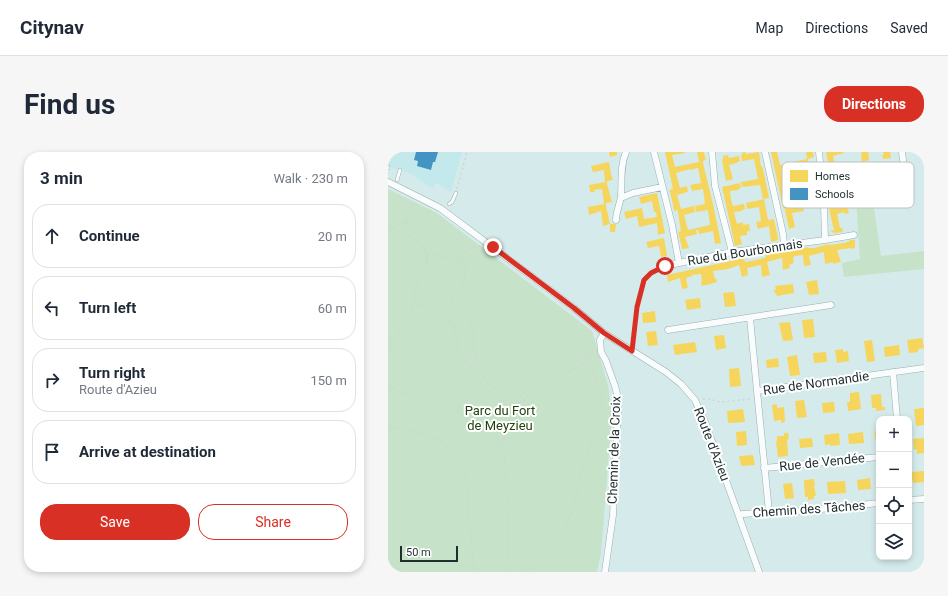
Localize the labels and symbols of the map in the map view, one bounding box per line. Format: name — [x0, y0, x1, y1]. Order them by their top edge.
legend — [782, 162, 914, 208]
text: Homes — [815, 170, 851, 183]
text: Schools — [815, 188, 855, 201]
street label: Rue du Bourbonnais — [686, 235, 804, 268]
route end — [484, 238, 502, 256]
route start — [656, 257, 674, 275]
street label: Rue de Normandie — [762, 368, 870, 398]
street label: Chemin de la Croix — [605, 395, 623, 504]
park label: Parc du Fort de Meyzieu — [465, 403, 535, 433]
street label: Route d'Azieu — [691, 405, 733, 483]
street label: Rue de Vendée — [778, 450, 866, 474]
street label: Chemin des Tâches — [752, 498, 866, 520]
scale bar — [400, 544, 458, 563]

